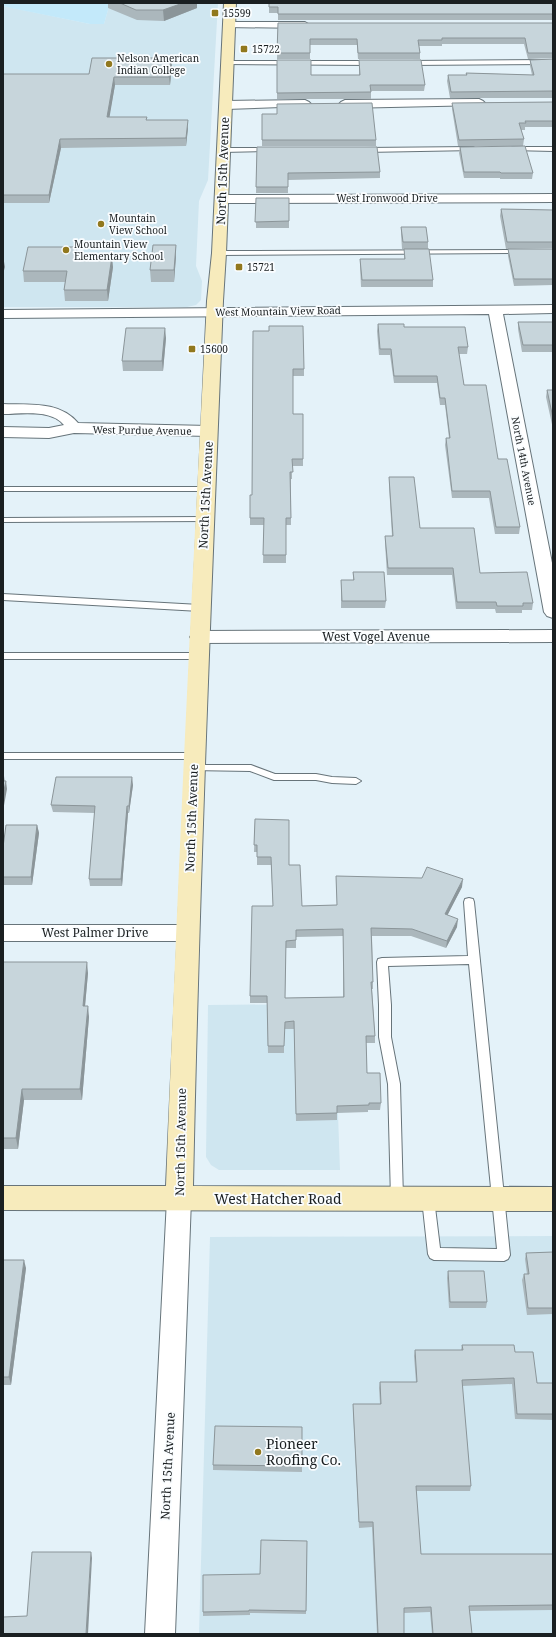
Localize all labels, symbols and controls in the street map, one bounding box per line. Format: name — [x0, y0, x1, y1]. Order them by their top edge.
place label: 15599 — [223, 6, 251, 20]
marker: 15599 — [210, 8, 220, 18]
place label: 15722 — [252, 42, 280, 56]
marker: 15722 — [239, 44, 249, 54]
place label: Nelson American Indian College — [117, 51, 200, 77]
marker: Nelson American Indian College — [104, 59, 114, 69]
street label: North 15th Avenue — [212, 117, 233, 225]
street label: West Ironwood Drive — [336, 191, 438, 205]
place label: Mountain View School — [109, 211, 167, 237]
marker: Mountain View School — [96, 219, 106, 229]
place label: Mountain View Elementary School — [74, 237, 163, 263]
marker: Mountain View Elementary School — [61, 245, 71, 255]
place label: 15721 — [247, 260, 275, 274]
marker: 15721 — [234, 262, 244, 272]
street label: West Mountain View Road — [215, 303, 341, 319]
place label: 15600 — [200, 342, 228, 356]
marker: 15600 — [187, 344, 197, 354]
street label: North 14th Avenue — [509, 415, 539, 507]
street label: West Purdue Avenue — [92, 422, 192, 438]
street label: North 15th Avenue — [194, 441, 217, 549]
street label: West Vogel Avenue — [322, 628, 430, 645]
street label: North 15th Avenue — [181, 764, 202, 872]
street label: West Palmer Drive — [42, 924, 148, 941]
street label: North 15th Avenue — [171, 1088, 190, 1196]
street label: West Hatcher Road — [214, 1189, 342, 1208]
street label: North 15th Avenue — [156, 1412, 179, 1520]
place label: Pioneer Roofing Co. — [266, 1434, 341, 1469]
marker: Pioneer Roofing Co. — [253, 1447, 263, 1457]

